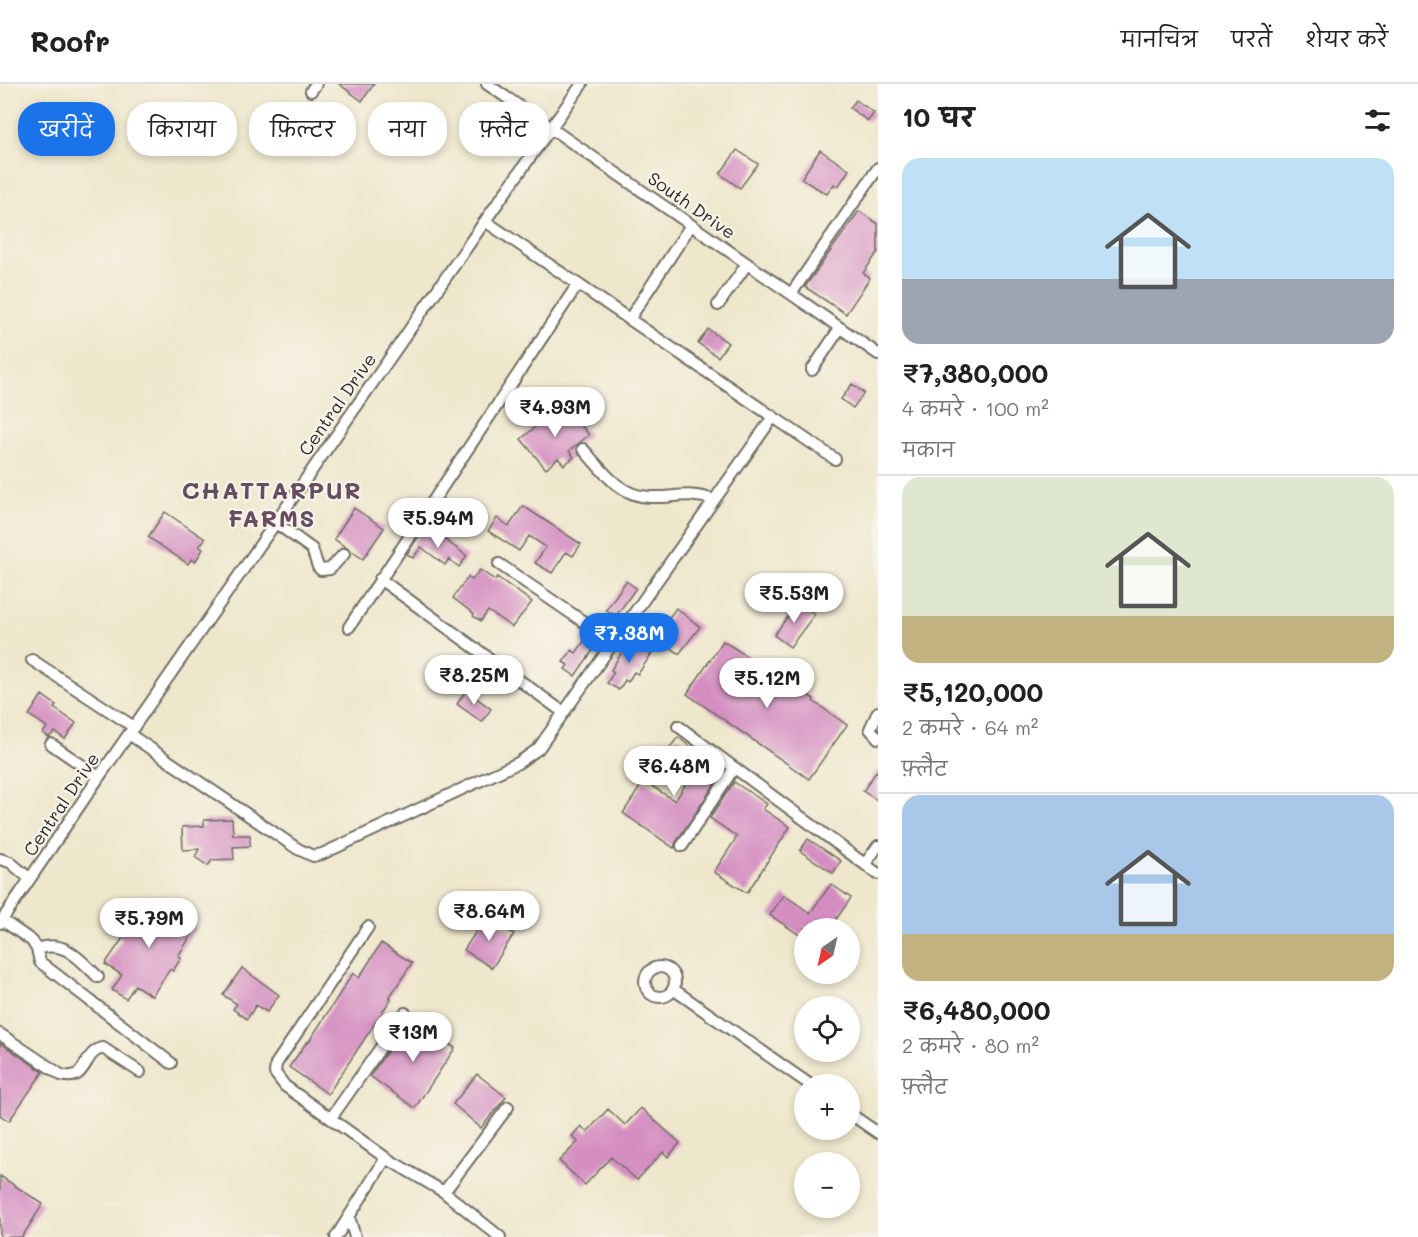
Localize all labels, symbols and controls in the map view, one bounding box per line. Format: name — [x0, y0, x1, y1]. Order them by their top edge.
text: Roofr — [30, 23, 110, 59]
text: मानचित्र — [1121, 25, 1198, 52]
text: परतें — [1231, 25, 1272, 52]
text: शेयर करें — [1305, 25, 1388, 52]
text: 10 घर — [902, 100, 974, 134]
chip: खरीदें — [18, 102, 115, 156]
chip: किराया — [127, 102, 237, 156]
chip: फ़िल्टर — [249, 102, 356, 156]
chip: नया — [368, 102, 447, 156]
chip: फ़्लैट — [459, 102, 549, 156]
icon: filters — [1361, 104, 1394, 137]
street label: South Drive — [643, 166, 741, 244]
icon: home — [1094, 197, 1202, 305]
street label: Central Drive — [293, 348, 381, 460]
text: ₹7,380,000 — [902, 356, 1048, 390]
pin: ₹4.93M — [506, 387, 604, 438]
text: ₹4.93M — [519, 393, 591, 419]
text: 4 कमरे · 100 m² — [902, 395, 1049, 421]
text: मकान — [902, 436, 955, 462]
district label: CHATTARPUR FARMS — [182, 474, 362, 533]
pin: ₹5.94M — [389, 498, 487, 549]
text: ₹5.94M — [402, 504, 474, 530]
icon: home — [1094, 516, 1202, 624]
pin: ₹5.53M — [745, 573, 843, 624]
text: ₹5.53M — [759, 579, 829, 605]
pin: ₹7.38M — [580, 613, 678, 664]
text: ₹7.38M — [593, 619, 665, 645]
pin: ₹8.25M — [425, 655, 523, 706]
pin: ₹5.12M — [718, 658, 816, 709]
text: ₹8.25M — [439, 661, 509, 687]
text: ₹5.12M — [733, 664, 801, 690]
text: ₹5,120,000 — [902, 675, 1043, 709]
text: 2 कमरे · 64 m² — [902, 714, 1038, 740]
pin: ₹6.48M — [625, 746, 723, 797]
street label: Central Drive — [17, 748, 105, 860]
text: ₹6.48M — [638, 752, 710, 778]
text: फ़्लैट — [902, 755, 948, 781]
icon: home — [1094, 834, 1202, 942]
pin: ₹8.64M — [440, 891, 538, 942]
text: ₹8.64M — [453, 897, 525, 923]
pin: ₹5.79M — [100, 898, 198, 949]
text: ₹5.79M — [114, 904, 184, 930]
north arrow — [794, 918, 860, 984]
map controls — [794, 918, 860, 1218]
text: ₹6,480,000 — [902, 993, 1050, 1027]
button: locate — [794, 996, 860, 1062]
pin: ₹13M — [377, 1012, 449, 1063]
text: ₹13M — [388, 1018, 438, 1044]
text: 2 कमरे · 80 m² — [902, 1032, 1039, 1058]
text: फ़्लैट — [902, 1073, 948, 1099]
button: + — [794, 1074, 860, 1140]
button: − — [794, 1152, 860, 1218]

